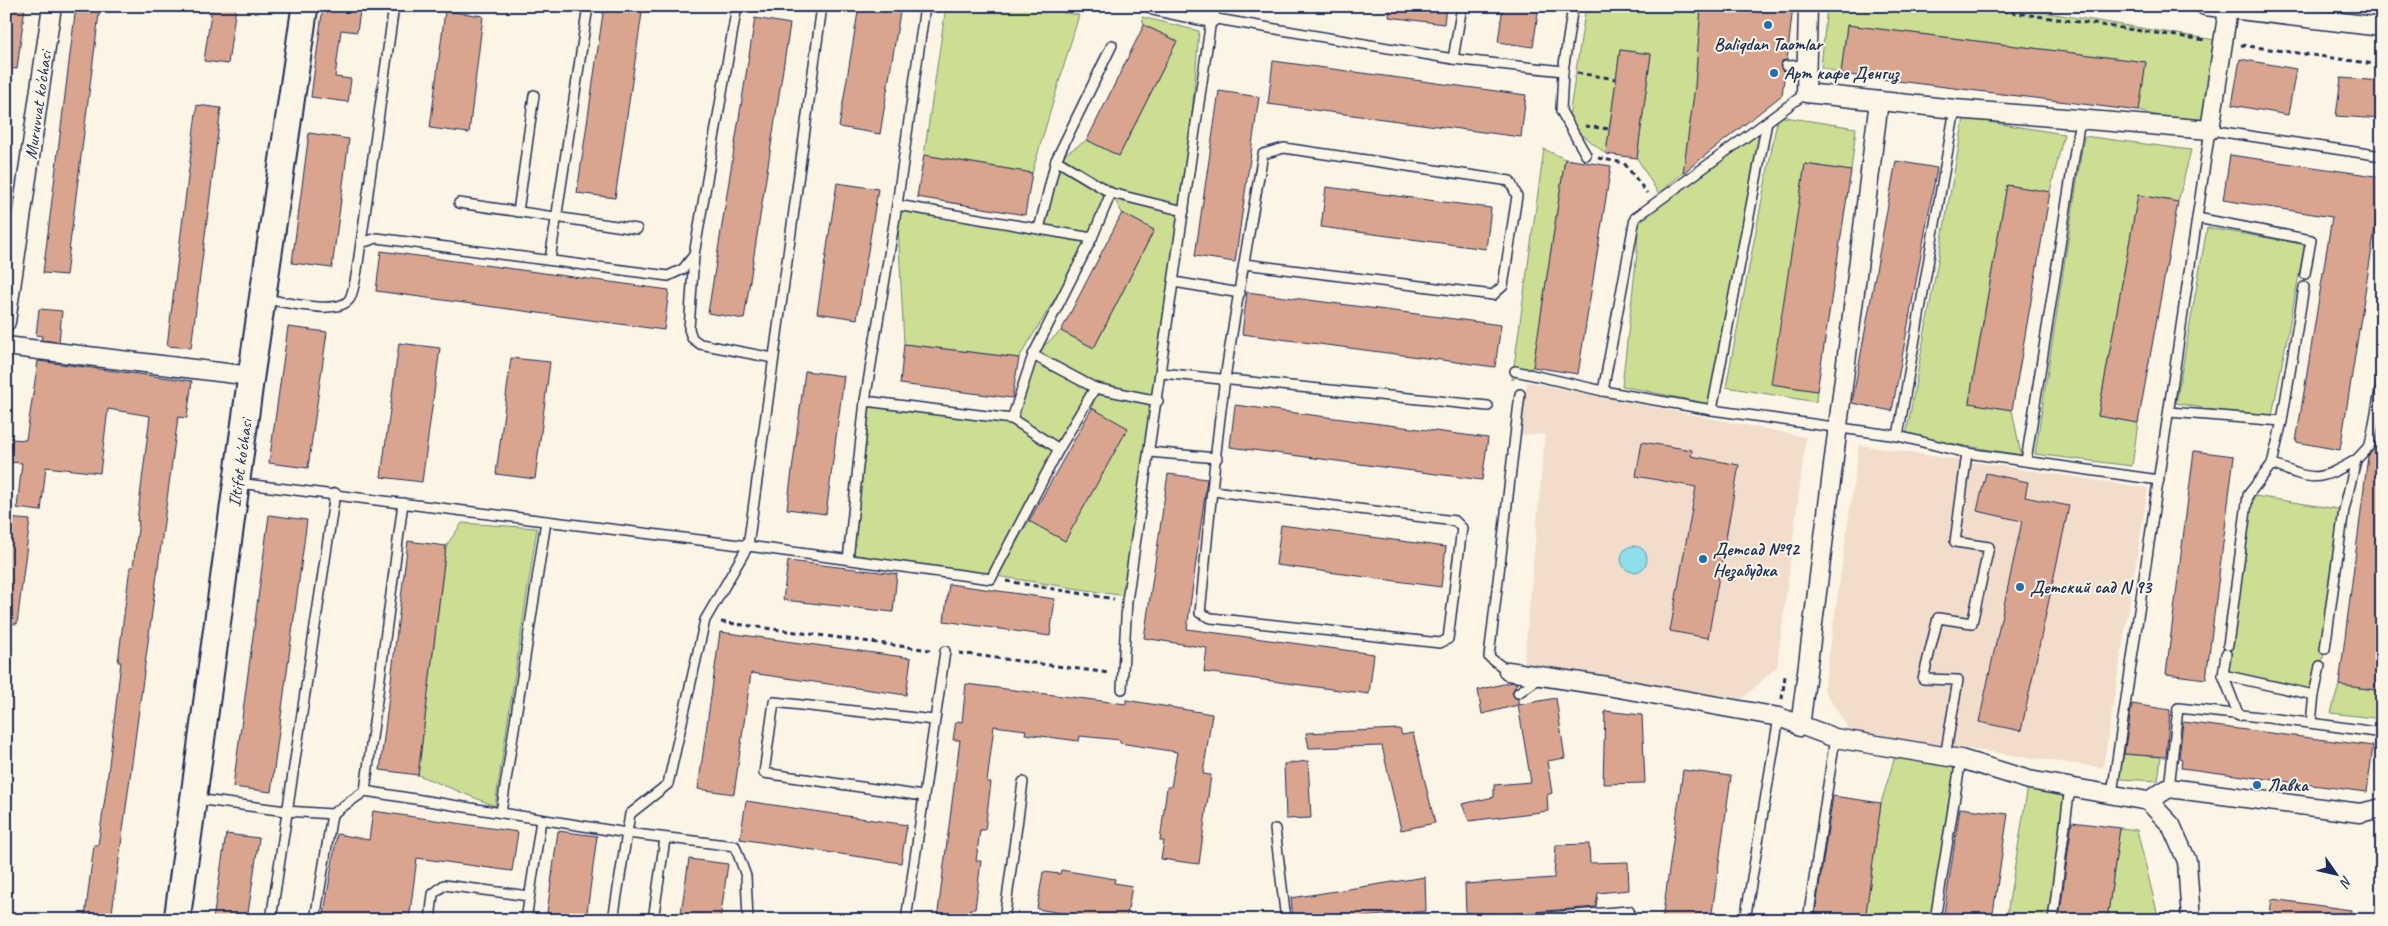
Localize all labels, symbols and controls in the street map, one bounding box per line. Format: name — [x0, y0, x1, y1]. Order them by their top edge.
marker: Baliqdan Taomlar — [1762, 19, 1774, 31]
place label: Baliqdan Taomlar — [1714, 33, 1824, 55]
street label: Muruvvat ko'chasi — [20, 47, 57, 161]
place label: Арт кафе Денгиз — [1784, 62, 1900, 85]
marker: Арт кафе Денгиз — [1768, 67, 1780, 79]
street label: Iltifot ko'chasi — [223, 415, 257, 508]
place label: Детсад №92 Незабудка — [1713, 538, 1801, 582]
marker: Детсад №92 Незабудка — [1697, 553, 1709, 565]
place label: Детский сад N 93 — [2030, 576, 2153, 598]
marker: Детский сад N 93 — [2014, 581, 2026, 593]
place label: Лавка — [2267, 774, 2309, 796]
marker: Лавка — [2251, 779, 2263, 791]
north arrow — [2310, 848, 2360, 898]
text: N — [2336, 873, 2356, 891]

